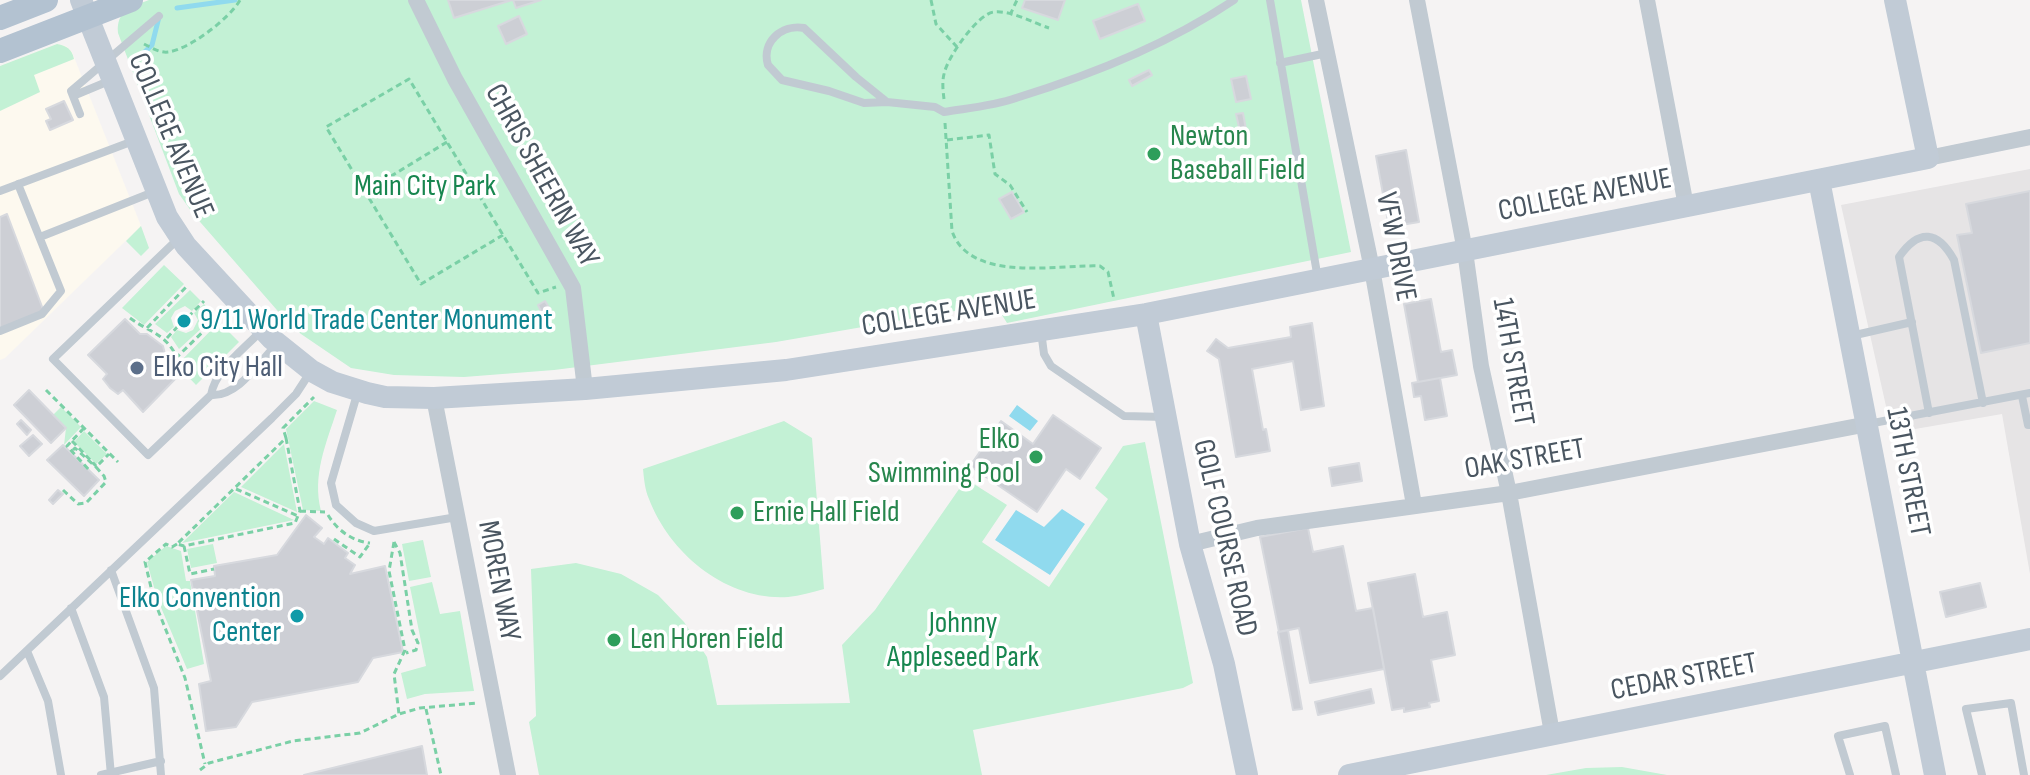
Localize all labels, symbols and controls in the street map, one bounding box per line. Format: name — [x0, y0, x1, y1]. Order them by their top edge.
street label: COLLEGE AVENUE — [119, 48, 221, 224]
street label: CHRIS SHEERIN WAY — [476, 78, 606, 274]
place label: Newton Baseball Field — [1170, 119, 1305, 190]
marker: Newton Baseball Field — [1145, 145, 1163, 163]
street label: COLLEGE AVENUE — [1495, 162, 1675, 230]
park label: Main City Park — [354, 169, 496, 205]
street label: VFW DRIVE — [1367, 189, 1423, 305]
street label: COLLEGE AVENUE — [859, 282, 1039, 346]
street label: 14TH STREET — [1483, 295, 1541, 429]
place label: 9/11 World Trade Center Monument — [200, 303, 553, 339]
marker: 9/11 World Trade Center Monument — [175, 312, 193, 330]
place label: Elko City Hall — [153, 350, 283, 386]
marker: Elko City Hall — [128, 359, 146, 377]
street label: 13TH STREET — [1877, 404, 1937, 540]
place label: Elko Swimming Pool — [868, 422, 1020, 492]
street label: OAK STREET — [1462, 432, 1588, 488]
street label: GOLF COURSE ROAD — [1184, 436, 1264, 640]
marker: Elko Swimming Pool — [1027, 448, 1045, 466]
place label: Ernie Hall Field — [753, 495, 899, 531]
marker: Ernie Hall Field — [728, 504, 746, 522]
street label: MOREN WAY — [469, 518, 527, 644]
place label: Elko Convention Center — [119, 581, 281, 652]
park label: Johnny Appleseed Park — [887, 606, 1039, 676]
marker: Elko Convention Center — [288, 607, 306, 625]
place label: Len Horen Field — [630, 622, 783, 658]
marker: Len Horen Field — [605, 631, 623, 649]
street label: CEDAR STREET — [1608, 646, 1760, 710]

